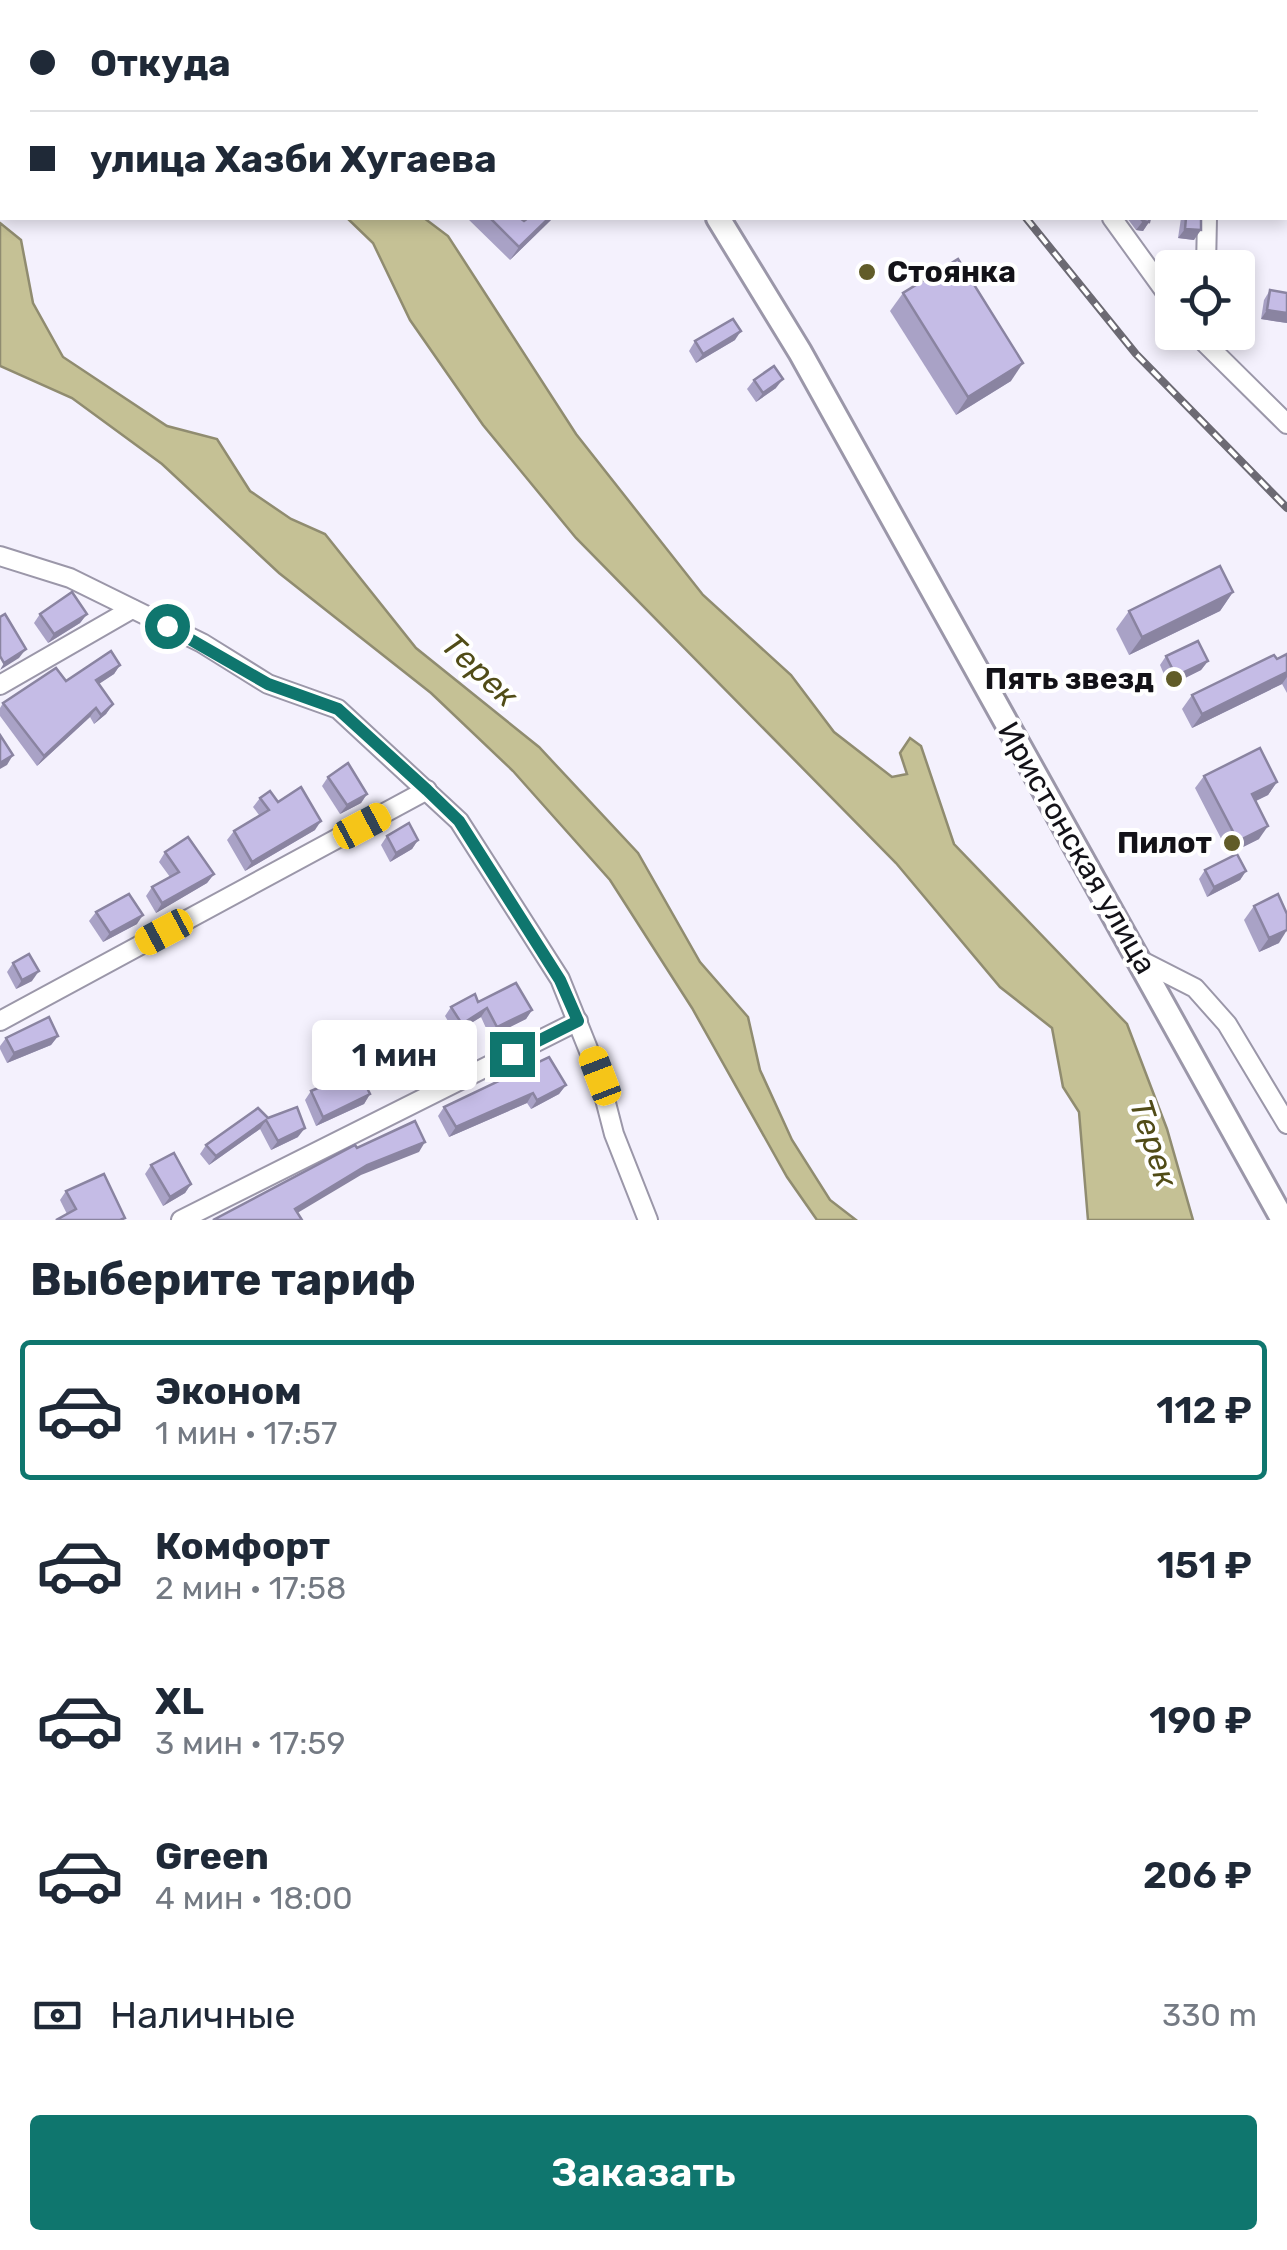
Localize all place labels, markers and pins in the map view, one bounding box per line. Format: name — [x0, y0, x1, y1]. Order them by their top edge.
place label: Стоянка — [887, 254, 1016, 290]
marker: Стоянка — [856, 261, 878, 283]
place label: Пять звезд — [985, 661, 1154, 697]
marker: Пять звезд — [1163, 668, 1185, 690]
place label: Пилот — [1117, 825, 1213, 861]
marker: Пилот — [1221, 832, 1243, 854]

